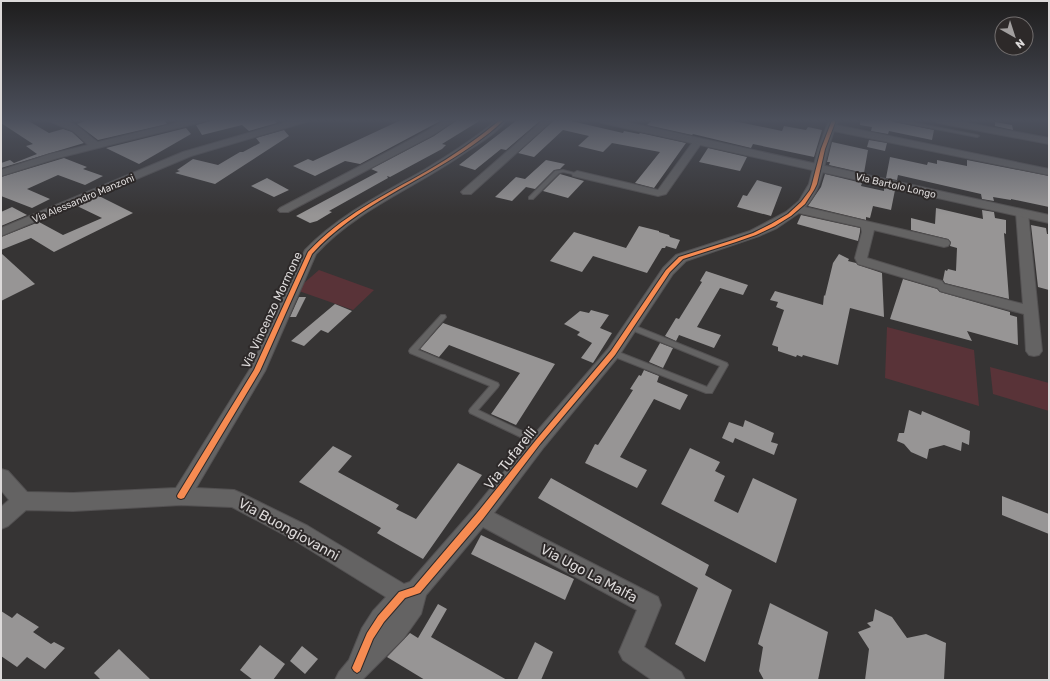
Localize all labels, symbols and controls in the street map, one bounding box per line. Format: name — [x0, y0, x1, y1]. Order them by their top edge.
north arrow — [994, 16, 1034, 56]
text: N — [1013, 36, 1027, 51]
street label: Via Bartolo Longo — [854, 171, 937, 201]
street label: Via Alessandro Manzoni — [31, 172, 136, 226]
street label: Via Vincenzo Mormone — [239, 249, 305, 370]
street label: Via Tufarelli — [481, 424, 540, 493]
street label: Via Buongiovanni — [235, 495, 342, 564]
street label: Via Ugo La Malfa — [537, 541, 640, 606]

